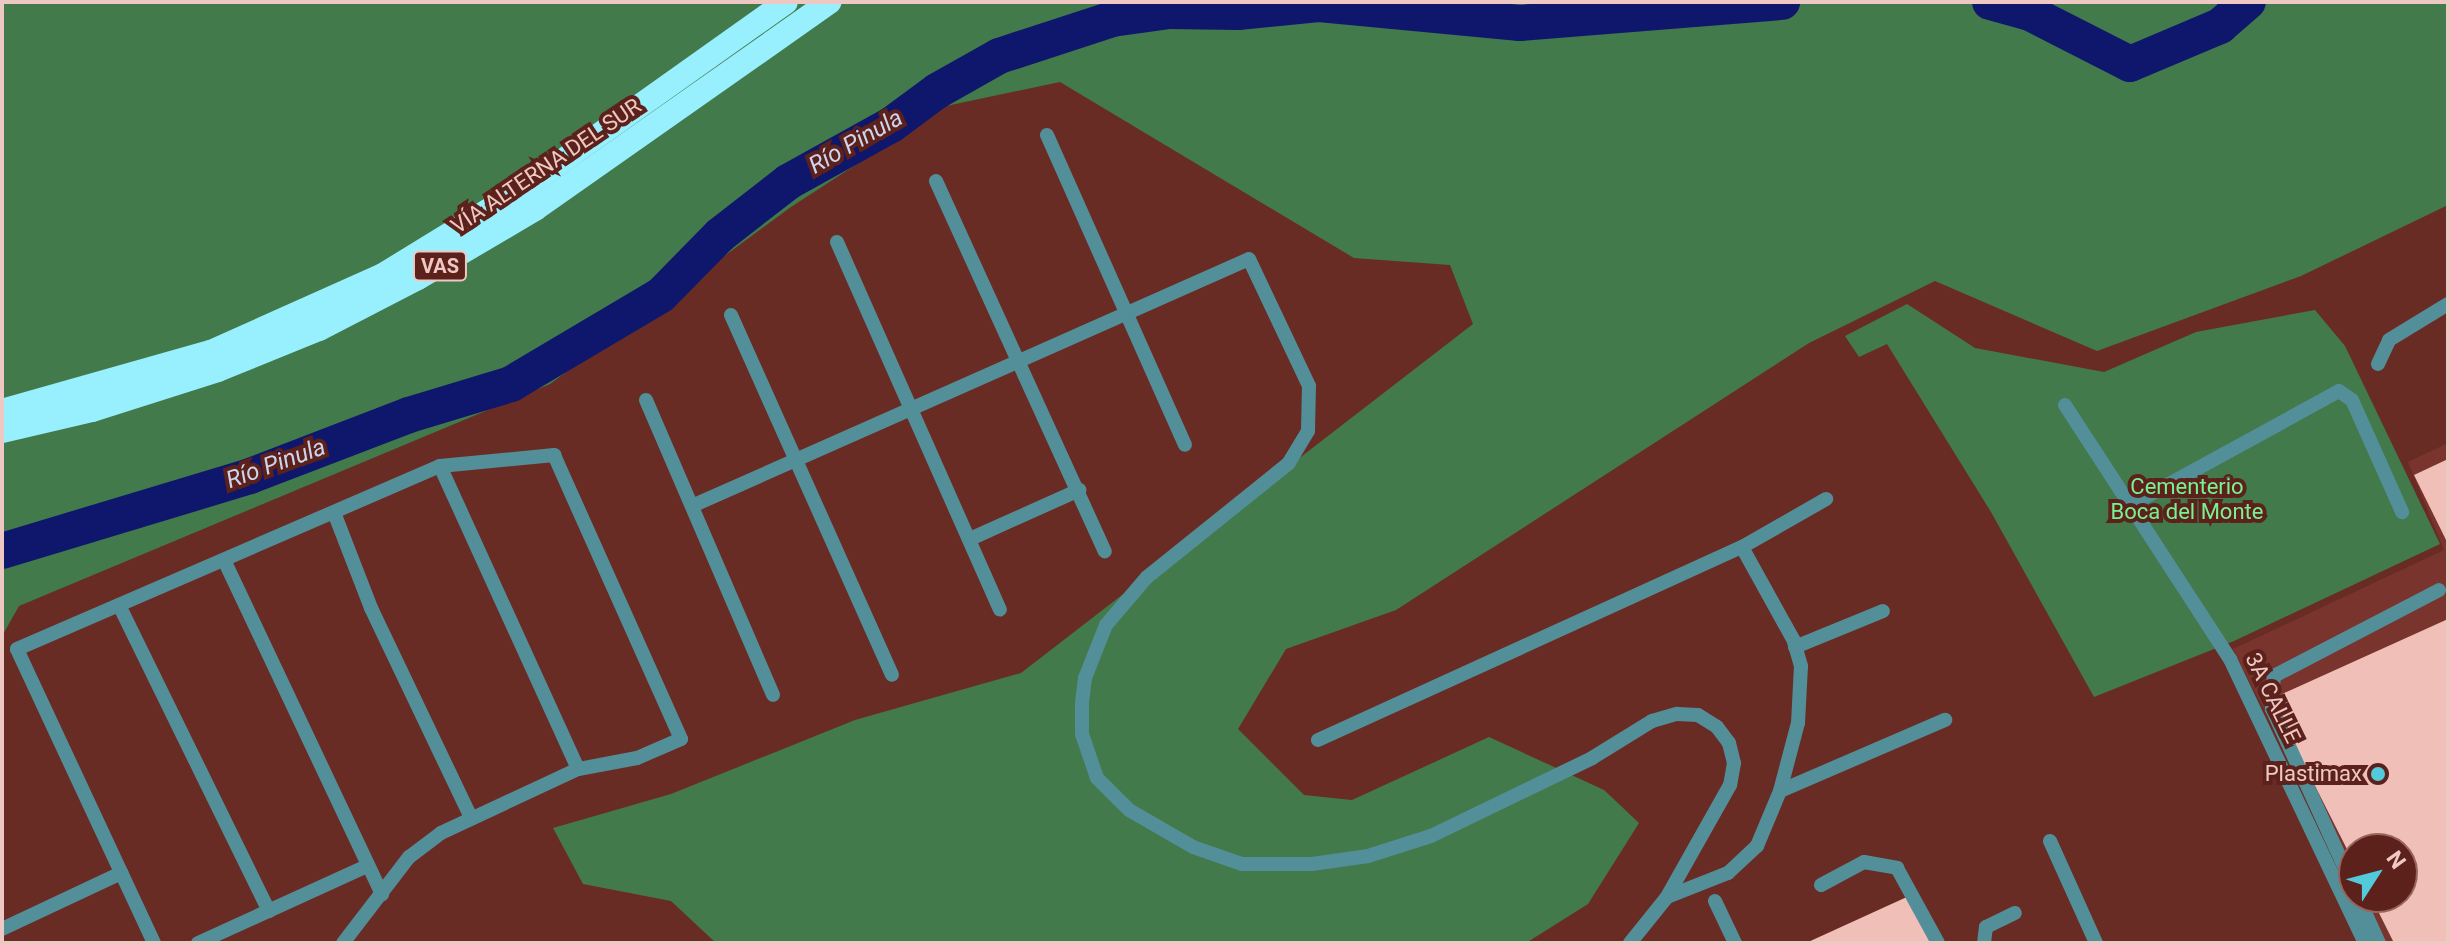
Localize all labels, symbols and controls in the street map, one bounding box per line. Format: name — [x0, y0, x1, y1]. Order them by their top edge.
street label: VÍA ALTERNA DEL SUR — [446, 93, 646, 239]
water label: Río Pinula — [804, 104, 908, 180]
road number: VAS — [412, 250, 468, 282]
water label: Río Pinula — [222, 433, 330, 495]
park label: Cementerio Boca del Monte — [2111, 473, 2263, 524]
street label: 3A CALLE — [2240, 649, 2306, 747]
place label: Plastimax — [2265, 761, 2362, 787]
marker: Plastimax — [2369, 765, 2387, 783]
north arrow — [2338, 833, 2418, 913]
text: N — [2382, 846, 2411, 873]

